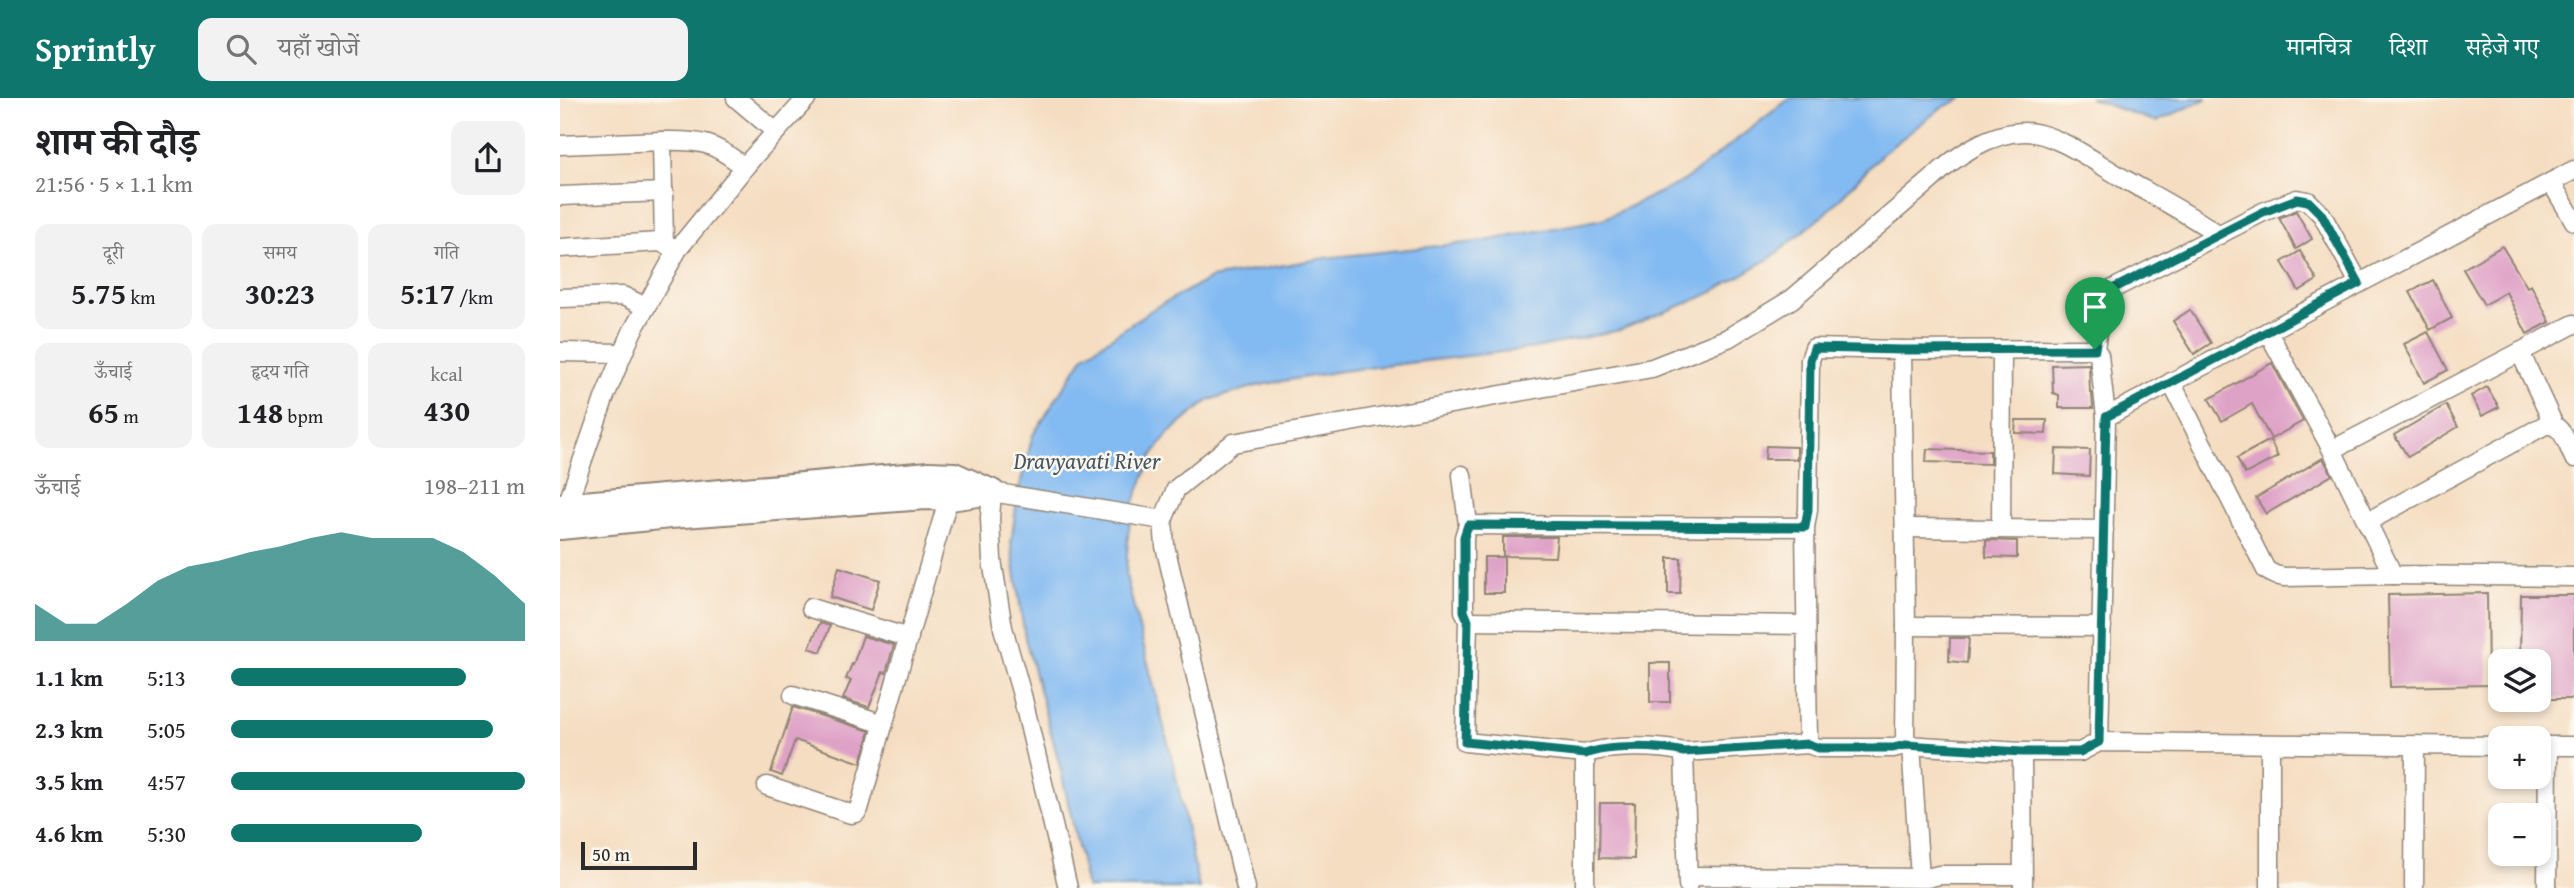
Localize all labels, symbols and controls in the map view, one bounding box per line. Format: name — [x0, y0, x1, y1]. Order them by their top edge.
search box — [198, 18, 688, 81]
text: Sprintly — [35, 25, 156, 73]
text: यहाँ खोजें — [278, 27, 359, 66]
text: मानचित्र — [2286, 29, 2351, 64]
text: दिशा — [2389, 29, 2427, 64]
text: सहेजे गए — [2465, 29, 2539, 64]
icon: search — [222, 30, 260, 68]
text: शाम की दौड़ — [35, 113, 198, 169]
button: share — [451, 121, 525, 195]
text: 21:56 · 5 × 1.1 km — [35, 167, 193, 200]
text: दूरी — [103, 238, 124, 266]
text: समय — [263, 238, 297, 266]
text: गति — [434, 238, 459, 266]
text: 5.75 — [71, 271, 126, 315]
text: 30:23 — [245, 271, 315, 315]
text: 5:17 — [400, 271, 455, 315]
pin — [2065, 277, 2125, 349]
text: km — [126, 283, 156, 311]
text: /km — [455, 283, 493, 311]
icon: arrive — [2076, 288, 2114, 326]
text: ऊँचाई — [95, 357, 132, 385]
text: हृदय गति — [251, 357, 309, 385]
text: kcal — [430, 360, 463, 388]
text: 430 — [423, 388, 470, 432]
text: 65 — [88, 390, 119, 434]
text: 148 — [237, 390, 283, 434]
text: m — [119, 402, 139, 430]
text: bpm — [283, 402, 323, 430]
water label: Dravyavati River — [1012, 444, 1162, 477]
text: ऊँचाई — [35, 469, 80, 502]
text: 198–211 m — [424, 469, 525, 502]
map controls — [2488, 649, 2551, 866]
button: layers — [2488, 649, 2551, 712]
text: 1.1 km — [35, 661, 103, 694]
text: 5:13 — [147, 661, 186, 694]
text: 2.3 km — [35, 713, 103, 746]
text: 5:05 — [147, 713, 186, 746]
button: + — [2488, 726, 2551, 789]
text: 3.5 km — [35, 765, 103, 798]
text: 4:57 — [147, 765, 186, 798]
button: − — [2488, 803, 2551, 866]
text: 4.6 km — [35, 817, 103, 850]
text: 5:30 — [147, 817, 186, 850]
scale bar — [581, 839, 696, 871]
text: 50 m — [592, 840, 630, 868]

